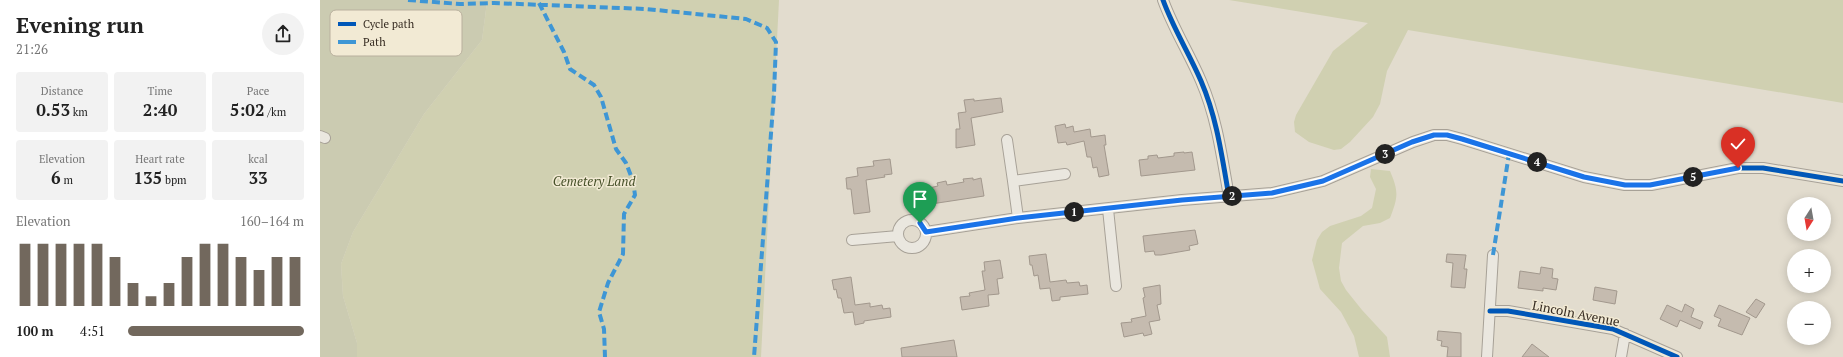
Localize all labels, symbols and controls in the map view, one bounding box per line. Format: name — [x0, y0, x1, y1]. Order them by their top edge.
text: Evening run — [16, 10, 144, 39]
legend — [330, 10, 462, 56]
button: share — [262, 13, 304, 55]
text: Cycle path — [363, 17, 415, 31]
text: Path — [363, 35, 386, 49]
text: 21:26 — [16, 40, 48, 58]
text: Distance — [41, 84, 83, 98]
text: Time — [147, 84, 173, 98]
text: Pace — [247, 84, 269, 98]
text: 0.53 — [36, 98, 70, 121]
text: 2:40 — [143, 98, 177, 121]
text: 5:02 — [230, 98, 265, 121]
text: km — [70, 105, 88, 119]
text: /km — [265, 105, 286, 119]
pin — [1721, 127, 1755, 168]
icon: check — [1727, 133, 1749, 155]
pin: 3 — [1375, 144, 1395, 164]
text: 3 — [1382, 147, 1388, 161]
text: Elevation — [39, 152, 85, 166]
text: Heart rate — [135, 152, 185, 166]
text: kcal — [248, 152, 268, 166]
pin: 4 — [1527, 152, 1547, 172]
text: 4 — [1534, 155, 1540, 169]
text: 6 — [51, 166, 61, 189]
text: 135 — [133, 166, 162, 189]
text: 33 — [248, 166, 268, 189]
pin: 5 — [1683, 167, 1703, 187]
text: 5 — [1690, 170, 1696, 184]
park label: Cemetery Land — [553, 172, 636, 190]
text: m — [61, 173, 73, 187]
text: bpm — [162, 173, 187, 187]
pin — [903, 182, 937, 223]
pin: 2 — [1222, 186, 1242, 206]
icon: arrive — [909, 188, 931, 210]
text: 2 — [1229, 189, 1235, 203]
north arrow — [1787, 197, 1831, 241]
map controls — [1787, 197, 1831, 345]
pin: 1 — [1064, 202, 1084, 222]
text: 1 — [1071, 205, 1077, 219]
text: Elevation — [16, 212, 71, 230]
text: 160–164 m — [240, 212, 304, 230]
button: + — [1787, 249, 1831, 293]
street label: Lincoln Avenue — [1531, 296, 1621, 330]
button: − — [1787, 301, 1831, 345]
text: 100 m — [16, 322, 54, 340]
text: 4:51 — [80, 322, 105, 340]

